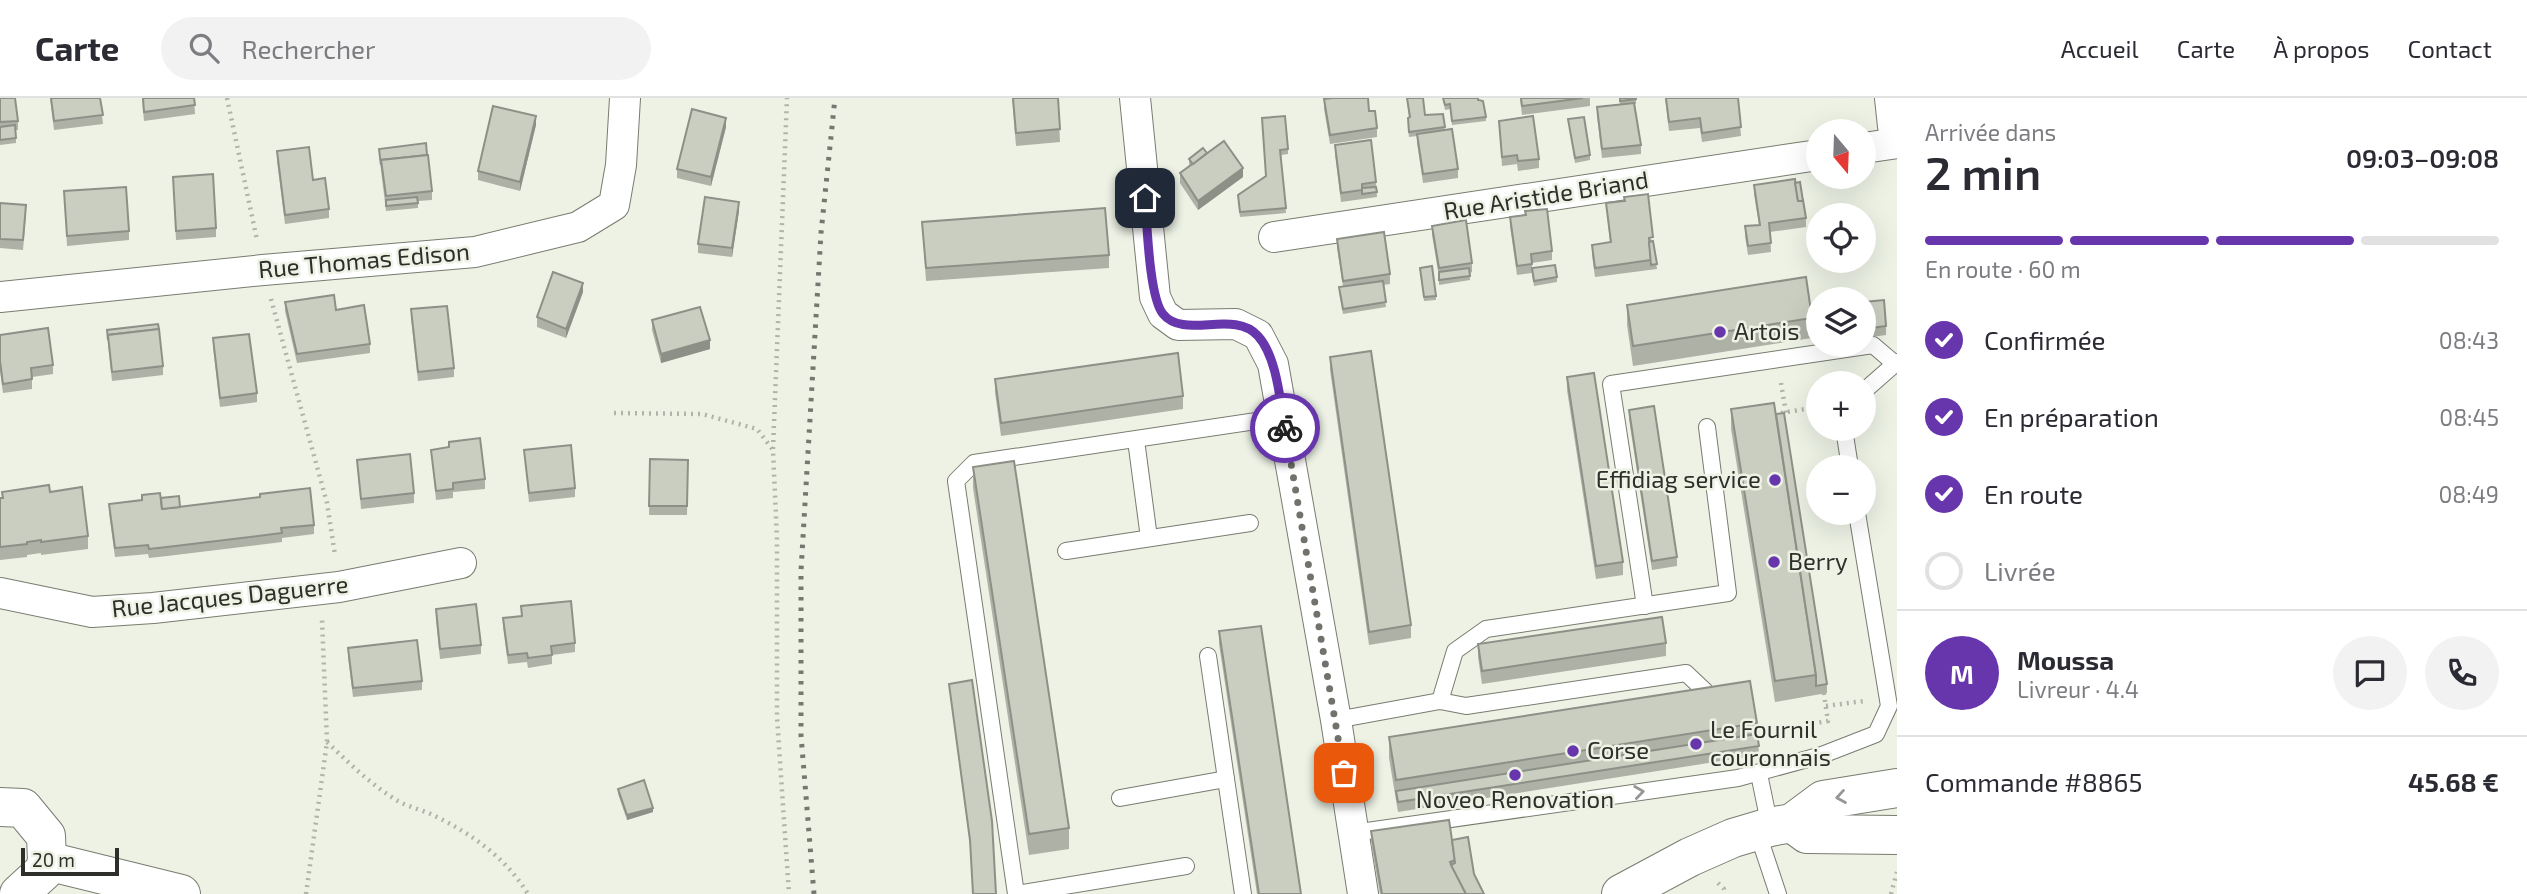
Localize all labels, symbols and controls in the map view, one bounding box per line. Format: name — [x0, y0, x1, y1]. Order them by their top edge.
search box — [161, 17, 651, 80]
text: Carte — [35, 28, 119, 68]
icon: search — [185, 29, 223, 67]
text: Rechercher — [241, 33, 375, 64]
text: Accueil — [2061, 34, 2139, 63]
text: Carte — [2177, 34, 2235, 63]
text: À propos — [2273, 34, 2370, 63]
text: Contact — [2408, 34, 2492, 63]
text: Arrivée dans — [1925, 118, 2056, 146]
north arrow — [1806, 119, 1876, 189]
map controls — [1806, 119, 1876, 525]
text: 09:03–09:08 — [2346, 142, 2499, 173]
text: 2 min — [1925, 144, 2041, 199]
street label: Rue Aristide Briand — [1441, 164, 1650, 225]
pin — [1115, 168, 1175, 228]
icon: home — [1126, 179, 1164, 217]
button: locate — [1806, 203, 1876, 273]
street label: Rue Thomas Edison — [257, 236, 471, 283]
text: En route · 60 m — [1925, 255, 2081, 283]
button: layers — [1806, 287, 1876, 357]
place label: Artois — [1734, 316, 1799, 345]
icon: check — [1925, 321, 1963, 359]
marker: Artois — [1712, 324, 1728, 340]
text: Confirmée — [1984, 324, 2106, 355]
text: 08:43 — [2439, 326, 2499, 354]
button: + — [1806, 371, 1876, 441]
courier — [1250, 393, 1320, 463]
icon: check — [1925, 398, 1963, 436]
text: En préparation — [1984, 401, 2159, 432]
text: 08:45 — [2439, 403, 2499, 431]
icon: bike — [1266, 409, 1304, 447]
button: − — [1806, 455, 1876, 525]
place label: Effidiag service — [1596, 464, 1761, 493]
marker: Effidiag service — [1767, 472, 1783, 488]
icon: check — [1925, 475, 1963, 513]
text: En route — [1984, 478, 2083, 509]
text: 08:49 — [2438, 480, 2499, 508]
place label: Berry — [1788, 546, 1848, 575]
marker: Berry — [1766, 554, 1782, 570]
text: Livrée — [1984, 555, 2056, 586]
street label: Rue Jacques Daguerre — [110, 569, 350, 622]
button: chat — [2333, 636, 2407, 710]
button: phone — [2425, 636, 2499, 710]
text: Moussa — [2017, 644, 2114, 675]
text: M — [1950, 658, 1974, 689]
text: Livreur · 4.4 — [2017, 675, 2139, 703]
place label: Le Fournil couronnais — [1710, 714, 1831, 771]
place label: Corse — [1587, 735, 1649, 764]
marker: Le Fournil couronnais — [1688, 736, 1704, 752]
pin — [1314, 743, 1374, 803]
marker: Corse — [1565, 743, 1581, 759]
icon: bag — [1325, 754, 1363, 792]
text: Commande #8865 — [1925, 766, 2142, 797]
text: 45.68 € — [2408, 766, 2499, 797]
marker: Noveo Renovation — [1507, 767, 1523, 783]
place label: Noveo Renovation — [1416, 784, 1614, 813]
one-way arrow — [1633, 785, 1645, 800]
one-way arrow — [1835, 789, 1847, 804]
scale bar — [21, 845, 119, 877]
text: 20 m — [32, 848, 75, 871]

